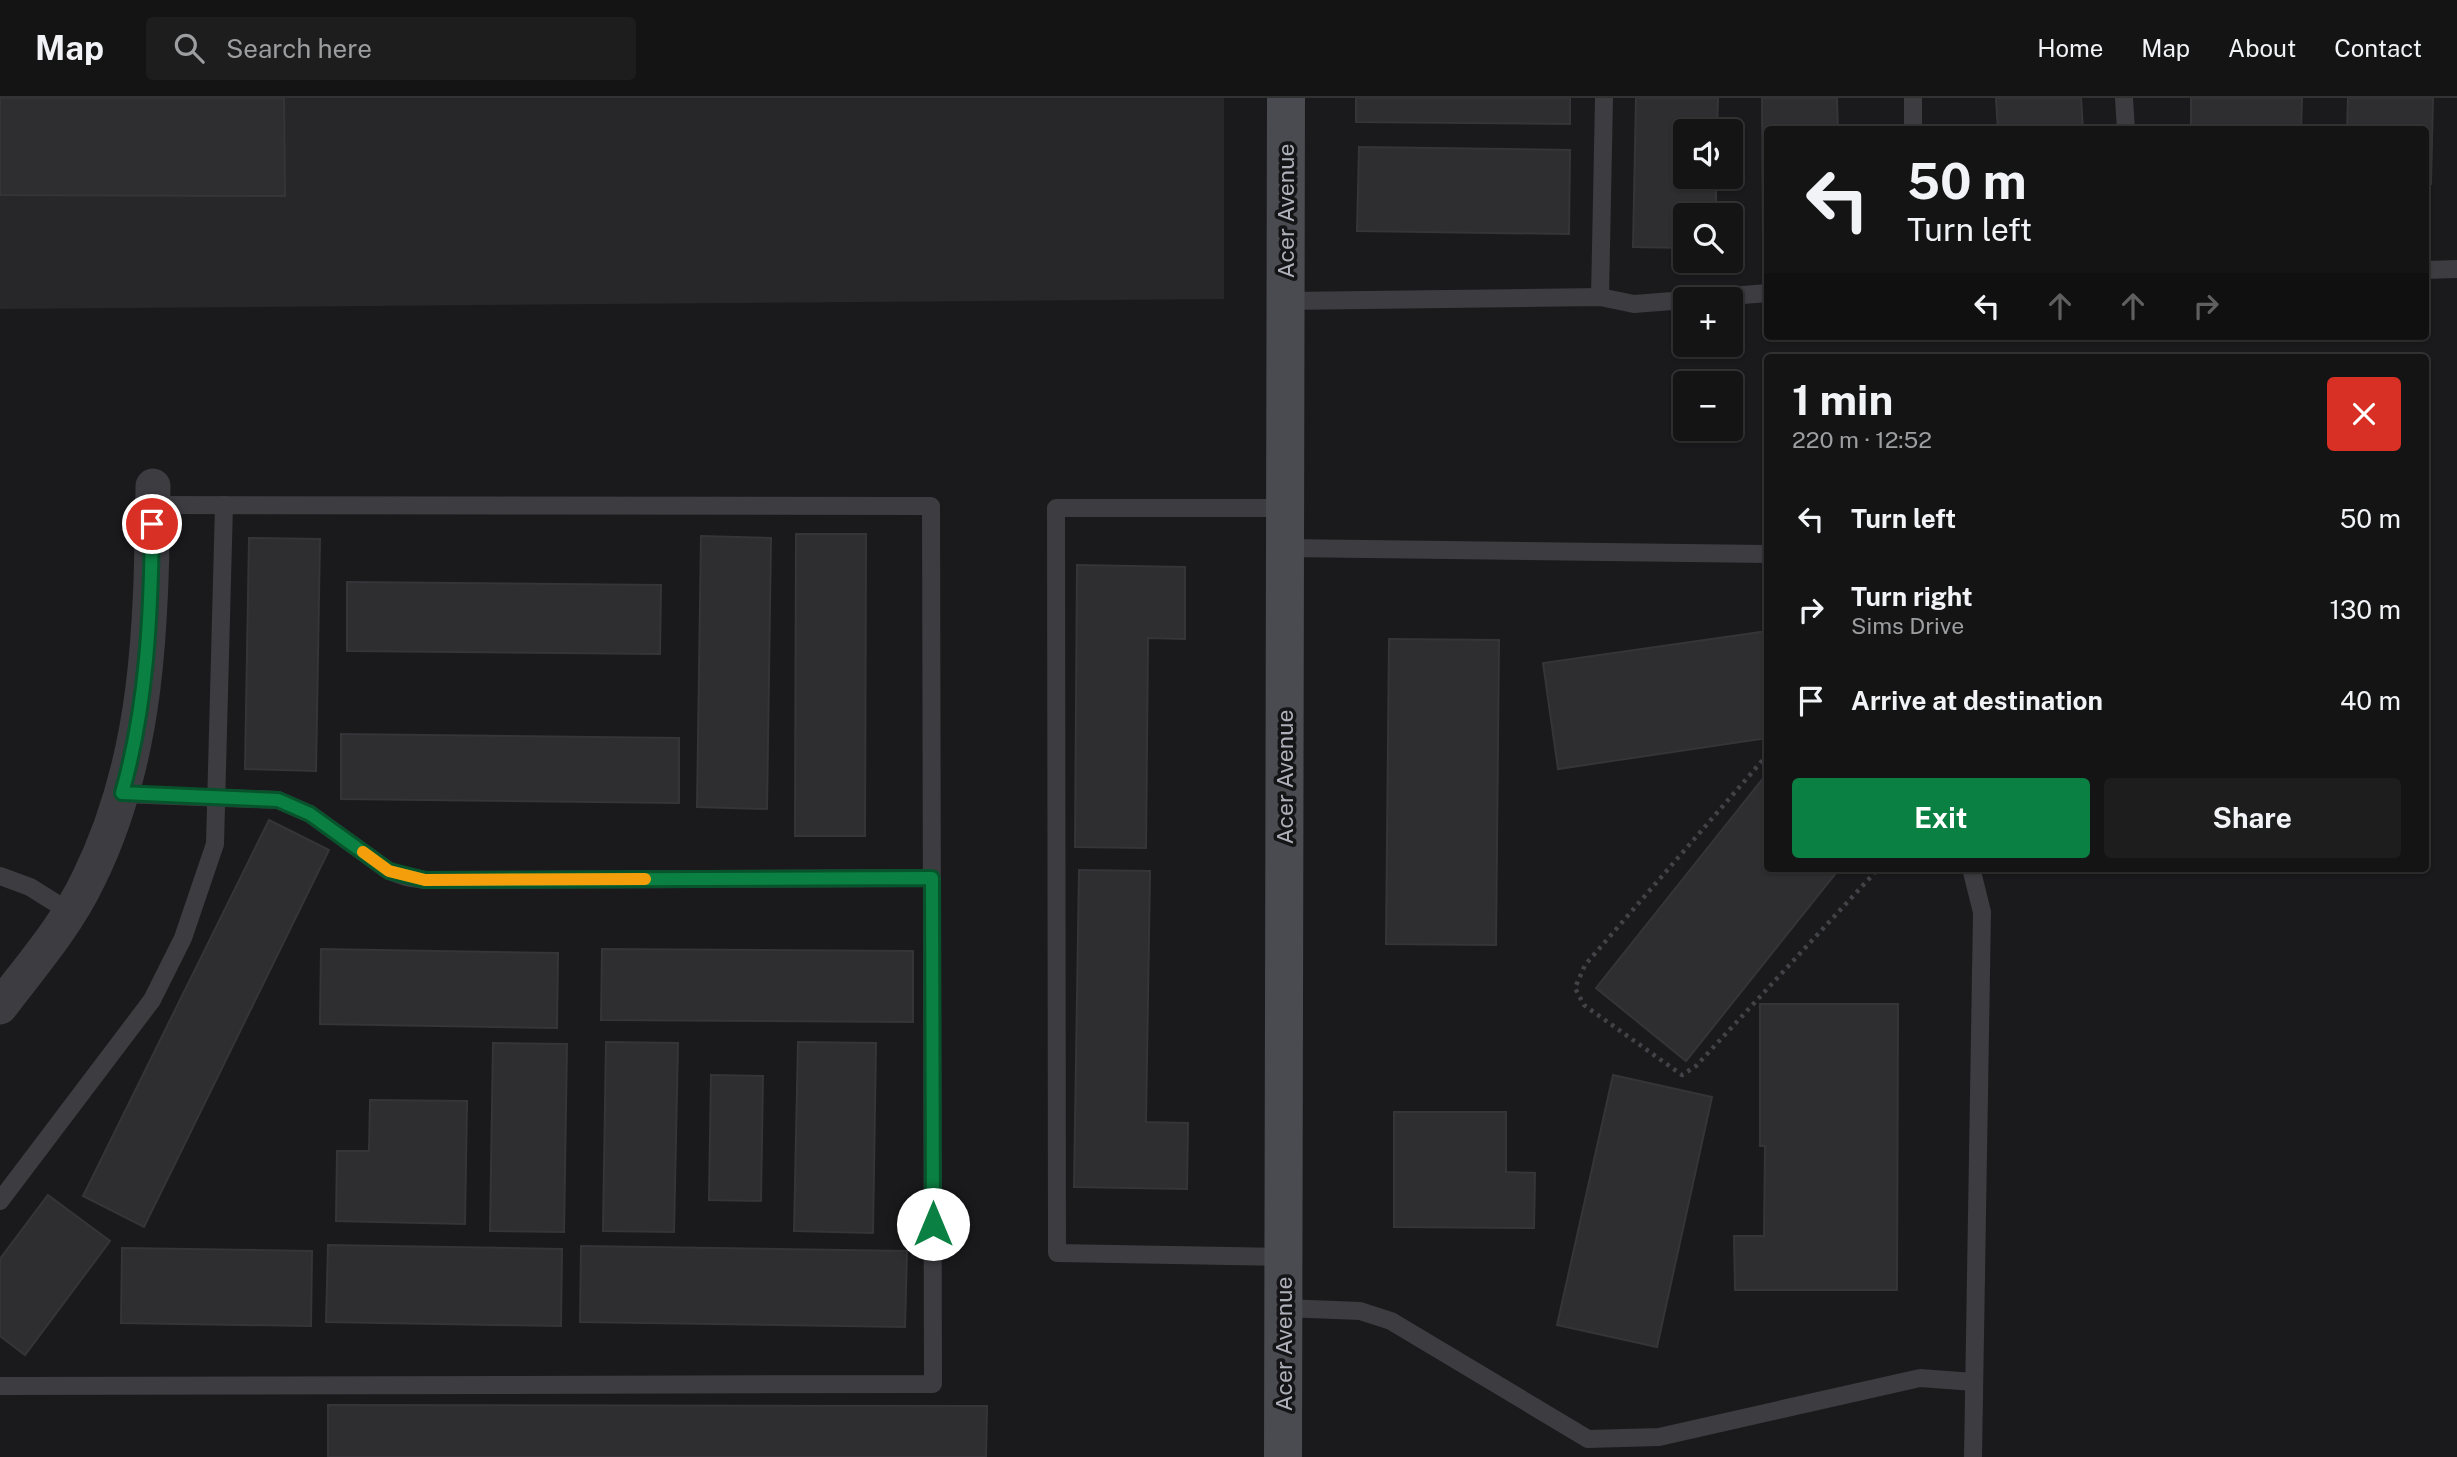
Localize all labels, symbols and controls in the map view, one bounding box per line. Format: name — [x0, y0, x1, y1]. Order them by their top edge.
search box — [146, 17, 636, 80]
text: Map — [35, 29, 104, 67]
icon: search — [170, 29, 208, 67]
text: Search here — [226, 33, 372, 64]
text: Home — [2037, 34, 2103, 62]
text: Map — [2141, 34, 2190, 62]
text: About — [2228, 34, 2296, 62]
text: Contact — [2334, 34, 2422, 62]
map controls — [1673, 119, 1743, 441]
button: sound — [1673, 119, 1743, 189]
street label: Acer Avenue — [1272, 143, 1299, 279]
text: 50 m — [1907, 152, 2027, 210]
icon: left — [1792, 154, 1883, 245]
button: search — [1673, 203, 1743, 273]
text: Turn left — [1907, 211, 2032, 248]
button: + — [1673, 287, 1743, 357]
icon: left — [1968, 287, 2006, 325]
icon: ahead — [2041, 287, 2079, 325]
icon: ahead — [2114, 287, 2152, 325]
icon: right — [2187, 287, 2225, 325]
button: − — [1673, 371, 1743, 441]
text: 1 min — [1792, 375, 1893, 424]
button: close — [2327, 377, 2401, 451]
text: 220 m · 12:52 — [1792, 426, 1932, 453]
pin — [122, 494, 182, 554]
icon: left — [1792, 500, 1830, 538]
text: Turn left — [1851, 503, 1956, 534]
text: 50 m — [2340, 503, 2401, 534]
icon: arrive — [133, 505, 171, 543]
text: Turn right — [1851, 581, 1973, 612]
icon: right — [1792, 591, 1830, 629]
text: 130 m — [2329, 594, 2401, 625]
text: Sims Drive — [1851, 612, 1964, 639]
icon: arrive — [1792, 682, 1830, 720]
text: Arrive at destination — [1851, 685, 2103, 716]
text: 40 m — [2340, 685, 2401, 716]
street label: Acer Avenue — [1271, 709, 1298, 845]
button: Exit — [1792, 778, 2090, 858]
button: Share — [2104, 778, 2401, 858]
position arrow — [896, 1187, 970, 1261]
street label: Acer Avenue — [1270, 1276, 1297, 1412]

